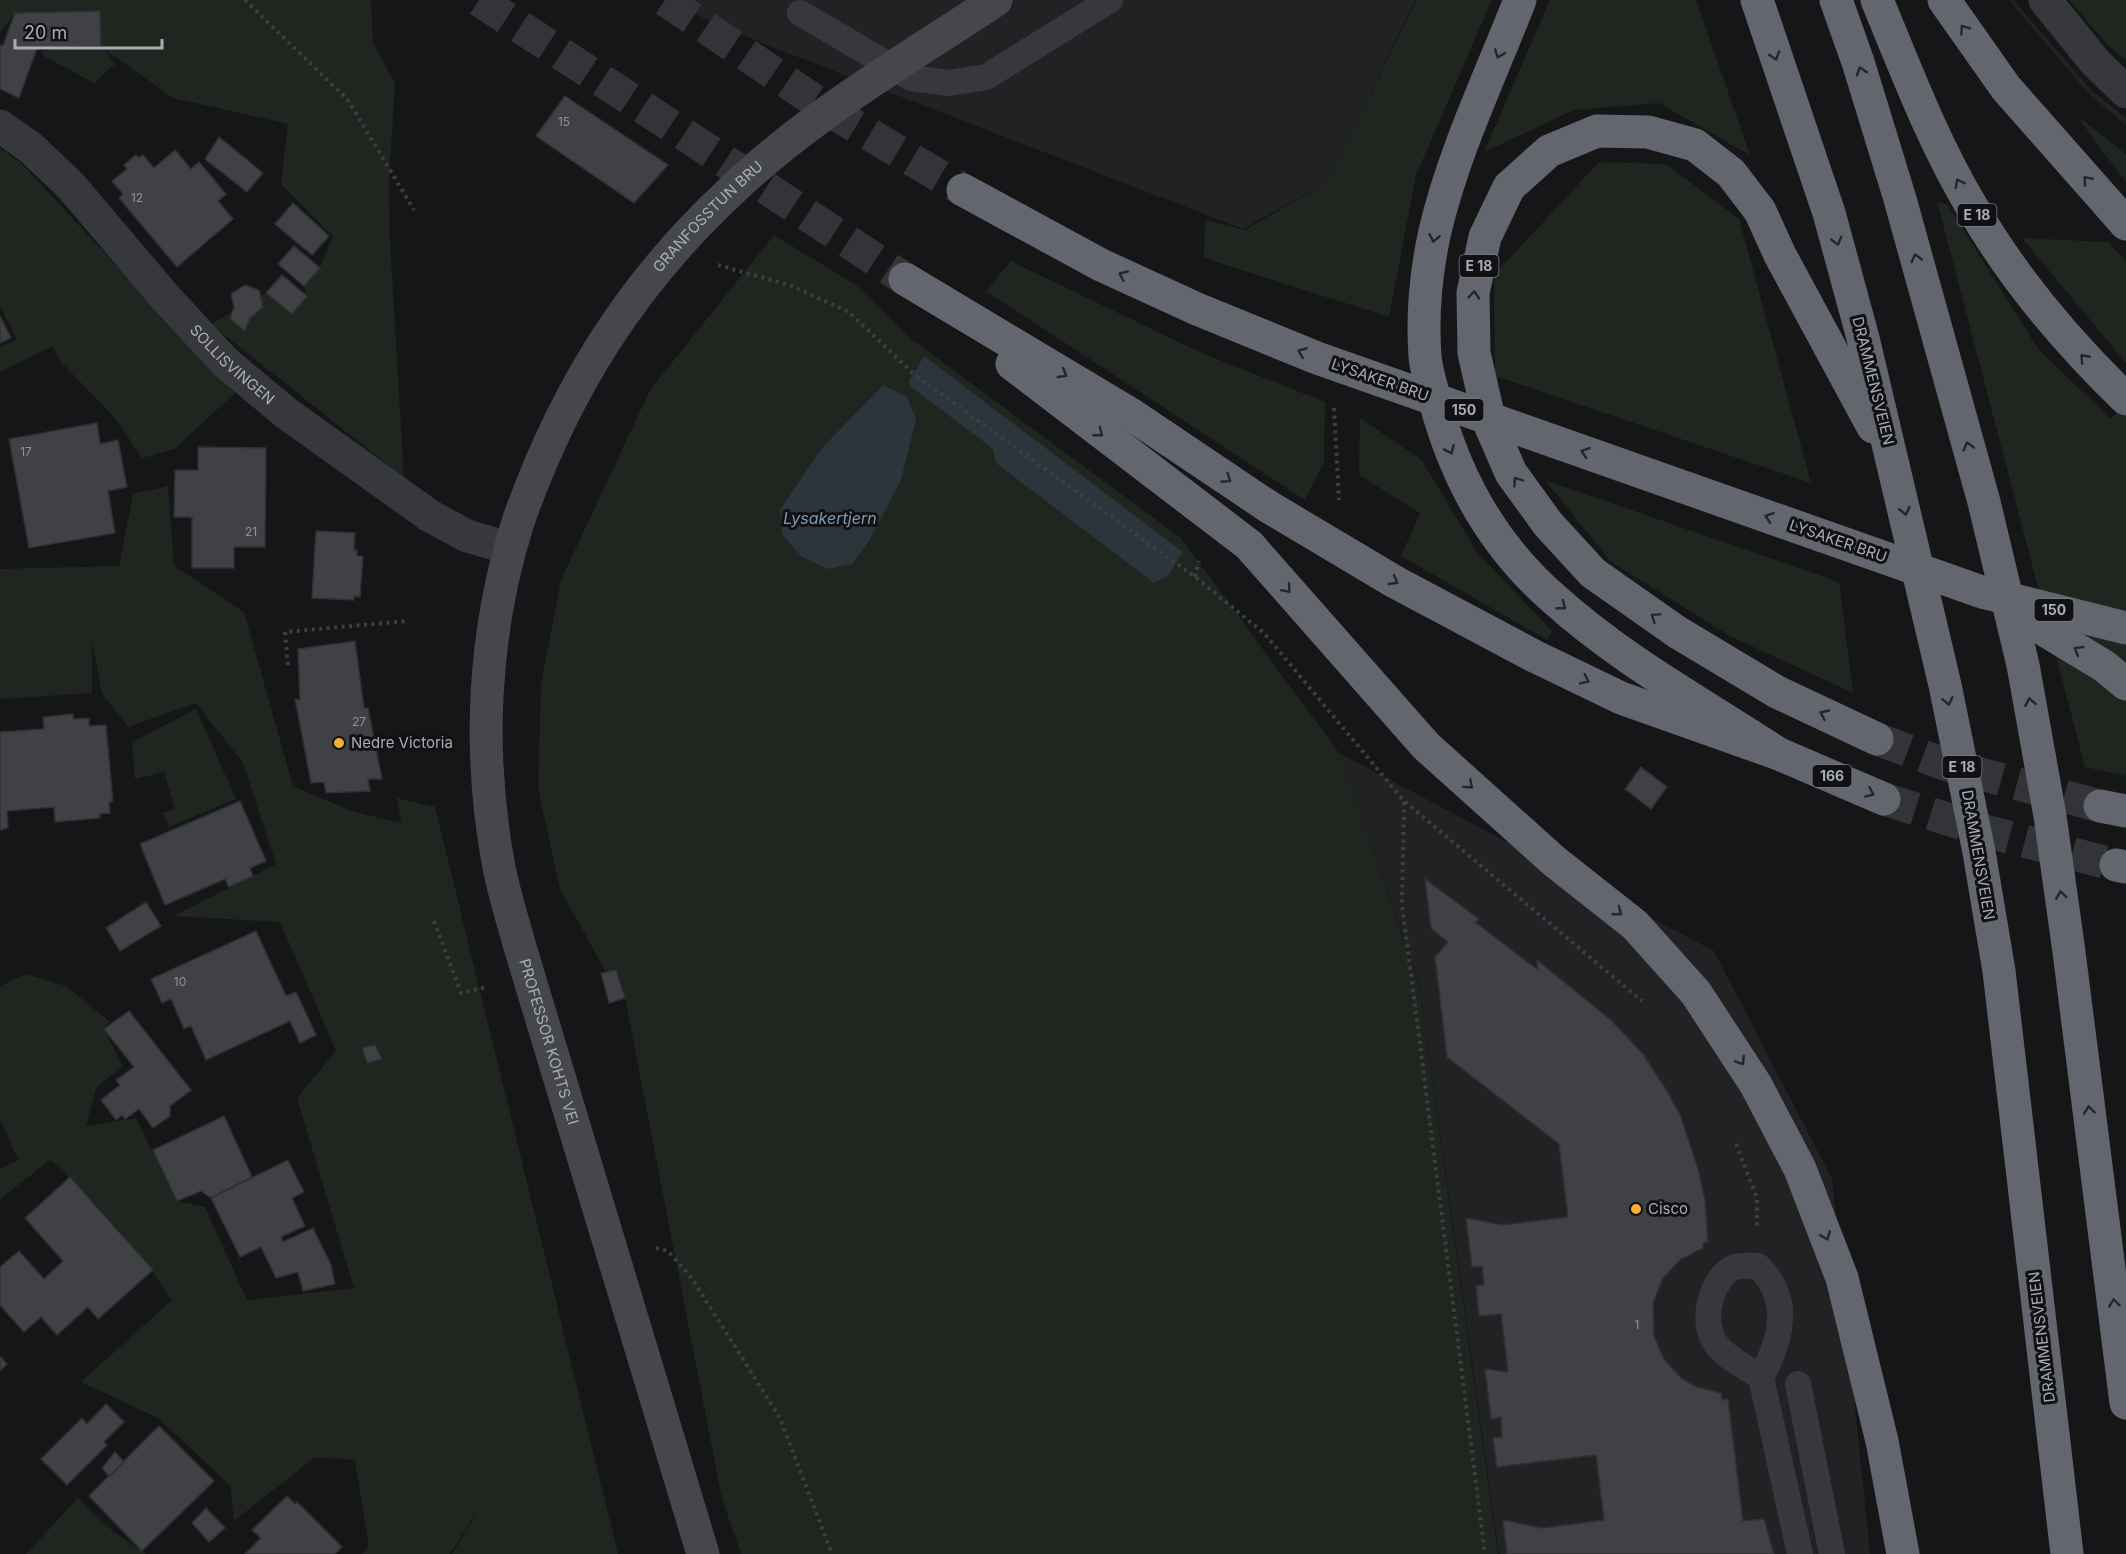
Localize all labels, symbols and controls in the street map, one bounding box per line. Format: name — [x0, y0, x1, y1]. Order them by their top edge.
scale bar — [15, 12, 162, 50]
text: 20 m — [24, 22, 67, 43]
one-way arrow — [1960, 25, 1971, 36]
one-way arrow — [1494, 48, 1506, 59]
one-way arrow — [1768, 50, 1781, 61]
one-way arrow — [1856, 66, 1868, 77]
house number: 15 — [558, 114, 570, 129]
street label: GRANFOSSTUN BRU — [649, 157, 767, 276]
one-way arrow — [2083, 176, 2094, 187]
one-way arrow — [1955, 178, 1966, 189]
house number: 12 — [131, 190, 143, 205]
road number: E 18 — [1958, 204, 1996, 226]
one-way arrow — [1428, 233, 1441, 243]
one-way arrow — [1829, 236, 1842, 246]
one-way arrow — [1911, 253, 1924, 263]
road number: E 18 — [1460, 255, 1498, 277]
one-way arrow — [1118, 271, 1129, 283]
one-way arrow — [1467, 290, 1480, 299]
street label: DRAMMENSVEIEN — [1848, 315, 1899, 447]
street label: SOLLISVINGEN — [186, 320, 278, 408]
one-way arrow — [1297, 347, 1308, 359]
street label: LYSAKER BRU — [1329, 354, 1431, 405]
one-way arrow — [2080, 354, 2091, 365]
one-way arrow — [1057, 367, 1067, 378]
road number: 150 — [1444, 399, 1484, 421]
one-way arrow — [1092, 425, 1103, 436]
one-way arrow — [1963, 441, 1976, 451]
one-way arrow — [1442, 443, 1454, 454]
house number: 17 — [20, 444, 32, 459]
one-way arrow — [1580, 447, 1591, 460]
one-way arrow — [1221, 472, 1232, 483]
one-way arrow — [1513, 477, 1524, 488]
one-way arrow — [1898, 506, 1911, 516]
water label: Lysakertjern — [783, 508, 877, 528]
one-way arrow — [1764, 511, 1775, 524]
street label: LYSAKER BRU — [1787, 515, 1889, 566]
house number: 21 — [245, 524, 257, 539]
one-way arrow — [1388, 574, 1398, 585]
one-way arrow — [1280, 582, 1291, 593]
one-way arrow — [1556, 599, 1567, 610]
road number: 150 — [2034, 599, 2074, 621]
one-way arrow — [1651, 613, 1662, 624]
one-way arrow — [2074, 646, 2084, 658]
one-way arrow — [1579, 673, 1590, 685]
one-way arrow — [1941, 696, 1954, 706]
one-way arrow — [2024, 697, 2036, 707]
one-way arrow — [1819, 709, 1830, 721]
house number: 27 — [352, 714, 366, 729]
place label: Nedre Victoria — [351, 733, 453, 752]
marker: Nedre Victoria — [332, 736, 346, 750]
road number: E 18 — [1942, 756, 1982, 778]
road number: 166 — [1812, 765, 1852, 787]
one-way arrow — [1463, 778, 1473, 789]
one-way arrow — [1864, 786, 1875, 798]
street label: DRAMMENSVEIEN — [1958, 788, 1999, 921]
one-way arrow — [2055, 890, 2067, 899]
one-way arrow — [1611, 904, 1622, 915]
street label: PROFESSOR KOHTS VEI — [515, 956, 583, 1127]
house number: 10 — [174, 974, 186, 989]
one-way arrow — [1733, 1055, 1744, 1066]
one-way arrow — [2084, 1105, 2096, 1114]
place label: Cisco — [1648, 1199, 1688, 1218]
marker: Cisco — [1629, 1202, 1643, 1216]
one-way arrow — [1819, 1230, 1831, 1241]
street label: DRAMMENSVEIEN — [2024, 1271, 2059, 1404]
one-way arrow — [2108, 1298, 2120, 1308]
house number: 1 — [1635, 1317, 1639, 1332]

